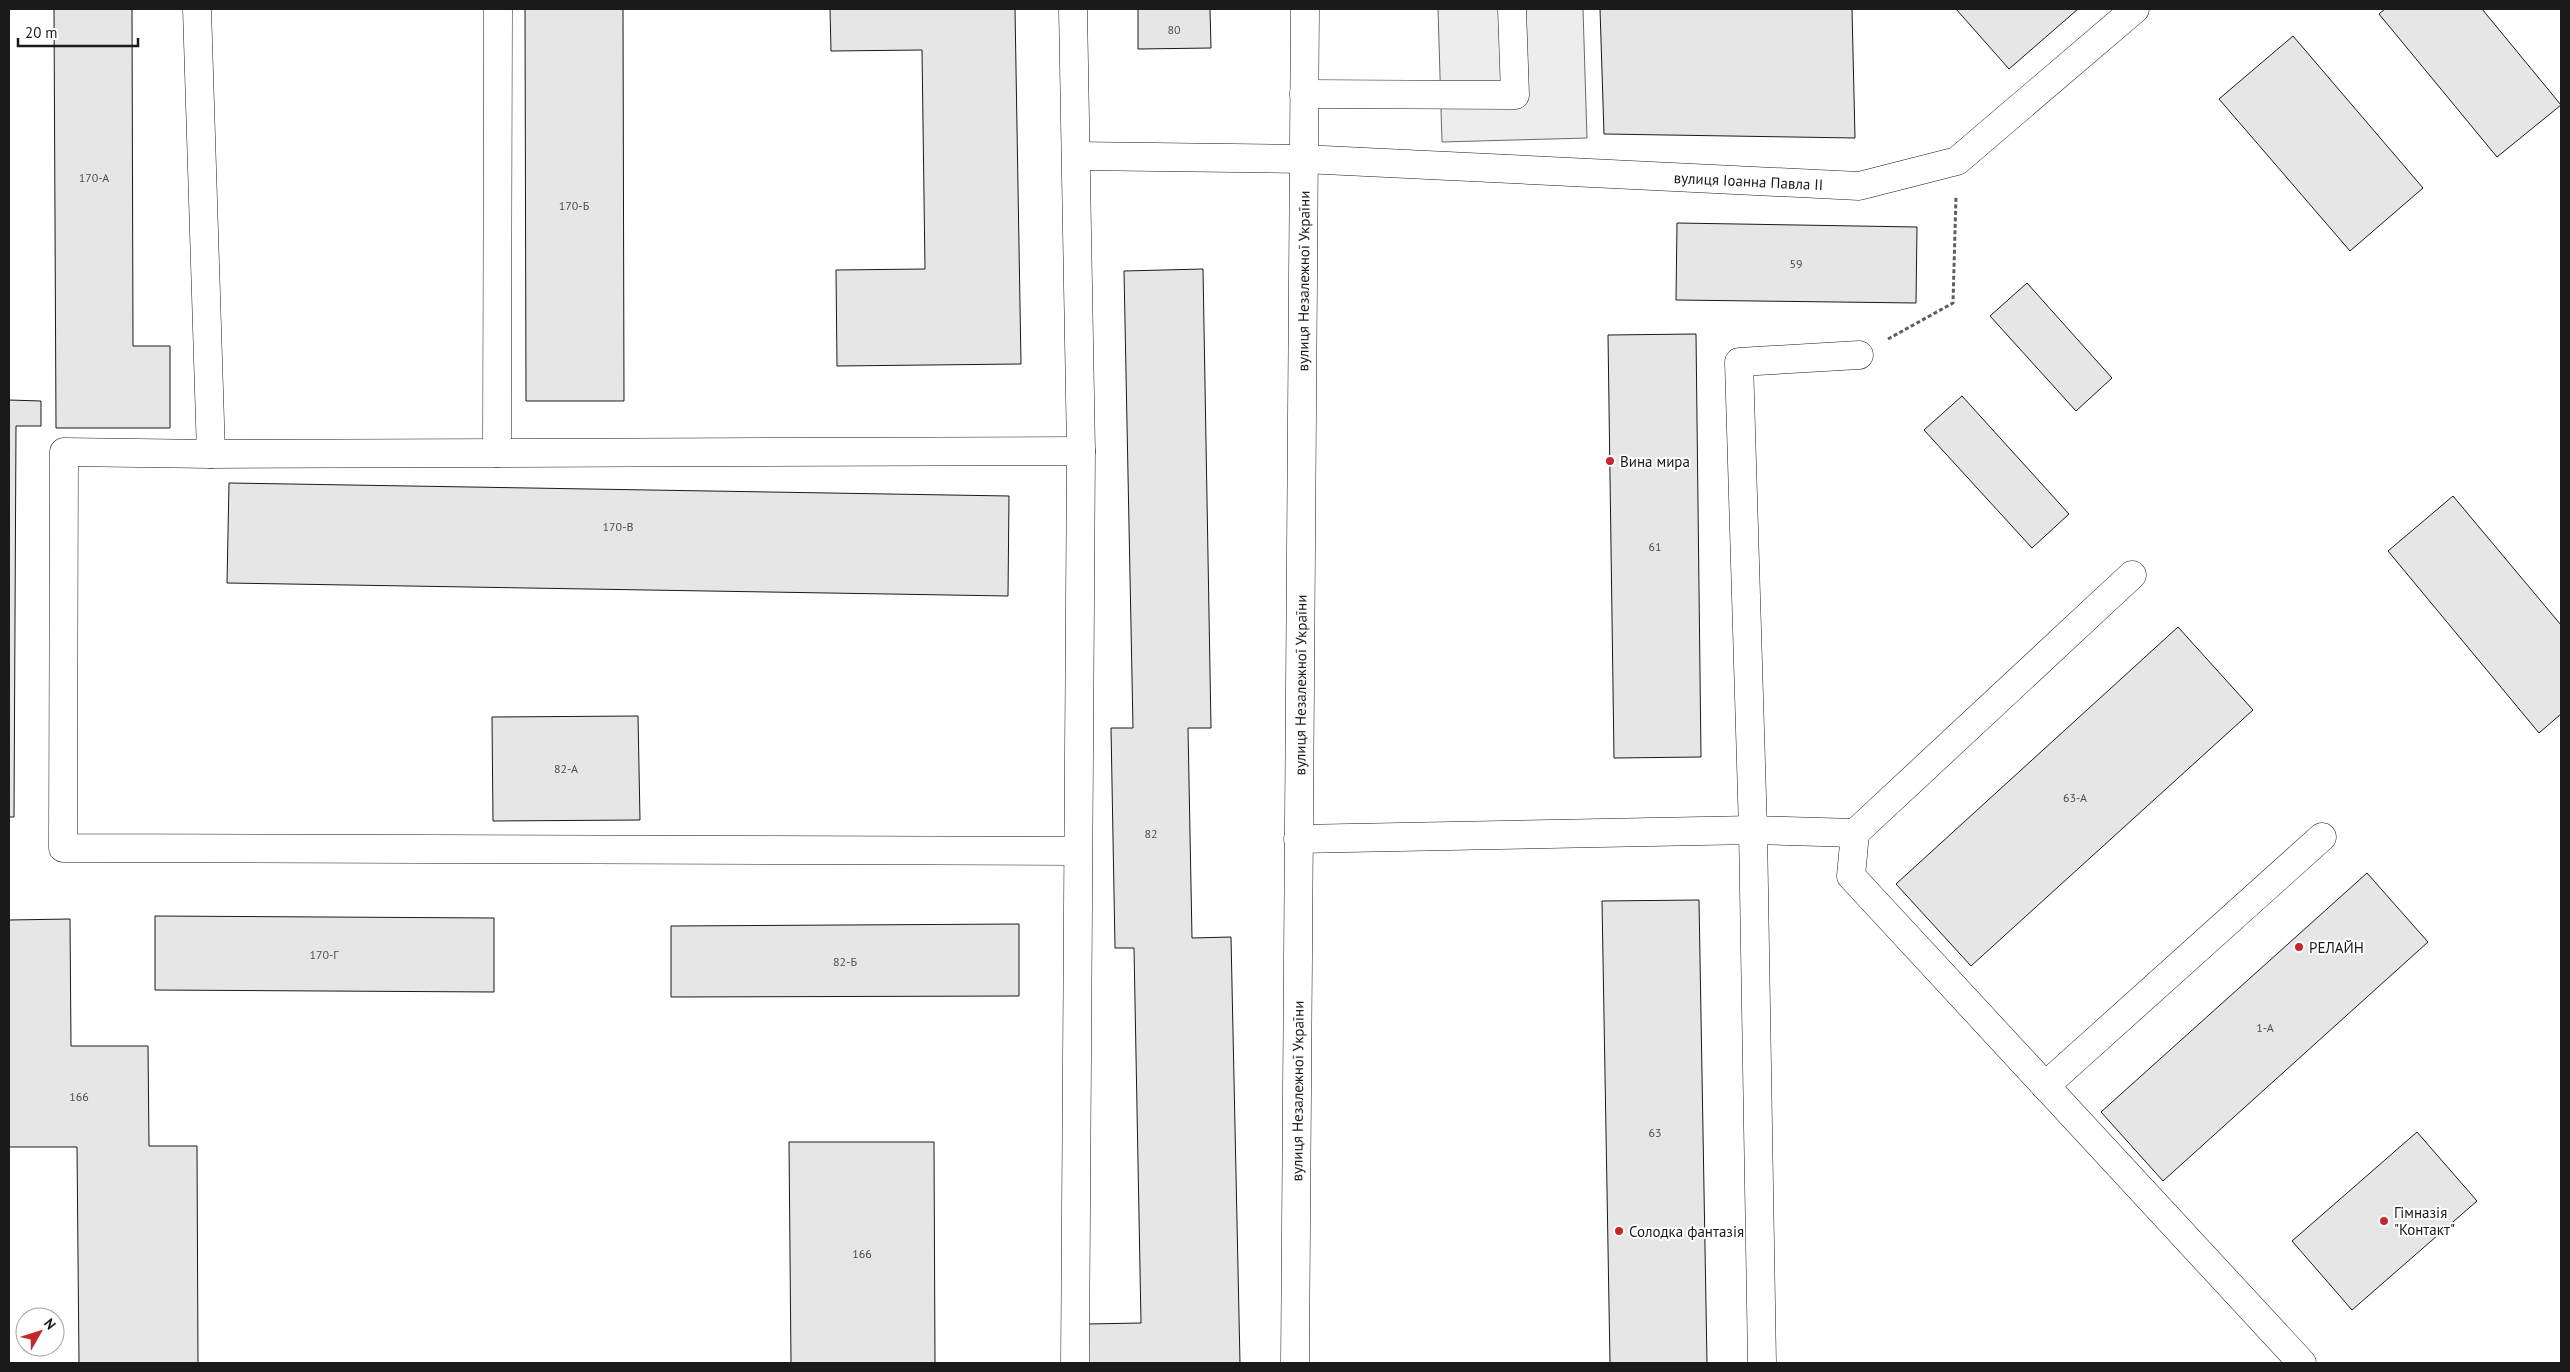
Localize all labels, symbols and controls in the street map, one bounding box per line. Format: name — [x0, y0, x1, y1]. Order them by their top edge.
scale bar — [18, 15, 138, 47]
house number: 80 — [1167, 22, 1181, 37]
text: 20 m — [25, 23, 58, 42]
street label: вулиця Іоанна Павла ІІ — [1673, 168, 1824, 194]
house number: 170-А — [79, 170, 109, 185]
street label: вулиця Незалежної України — [1293, 191, 1313, 372]
house number: 170-Б — [559, 198, 590, 213]
house number: 59 — [1789, 256, 1803, 271]
place label: Вина мира — [1620, 452, 1690, 471]
marker: Вина мира — [1604, 455, 1616, 467]
house number: 170-В — [603, 519, 633, 534]
house number: 61 — [1648, 539, 1662, 554]
street label: вулиця Незалежної України — [1290, 595, 1310, 776]
house number: 82-А — [554, 761, 578, 776]
house number: 63-А — [2063, 790, 2087, 805]
house number: 82 — [1144, 826, 1158, 841]
place label: РЕЛАЙН — [2309, 938, 2364, 957]
marker: РЕЛАЙН — [2293, 941, 2305, 953]
house number: 170-Г — [309, 947, 339, 962]
house number: 82-Б — [833, 954, 857, 969]
street label: вулиця Незалежної України — [1287, 1001, 1307, 1181]
house number: 1-А — [2256, 1020, 2274, 1035]
house number: 166 — [69, 1089, 89, 1104]
house number: 63 — [1648, 1125, 1662, 1140]
place label: Гімназія "Контакт" — [2394, 1203, 2455, 1239]
marker: Гімназія "Контакт" — [2378, 1215, 2390, 1227]
place label: Солодка фантазія — [1629, 1222, 1744, 1241]
marker: Солодка фантазія — [1613, 1225, 1625, 1237]
house number: 166 — [852, 1246, 872, 1261]
north arrow — [15, 1307, 65, 1357]
text: N — [40, 1315, 60, 1333]

